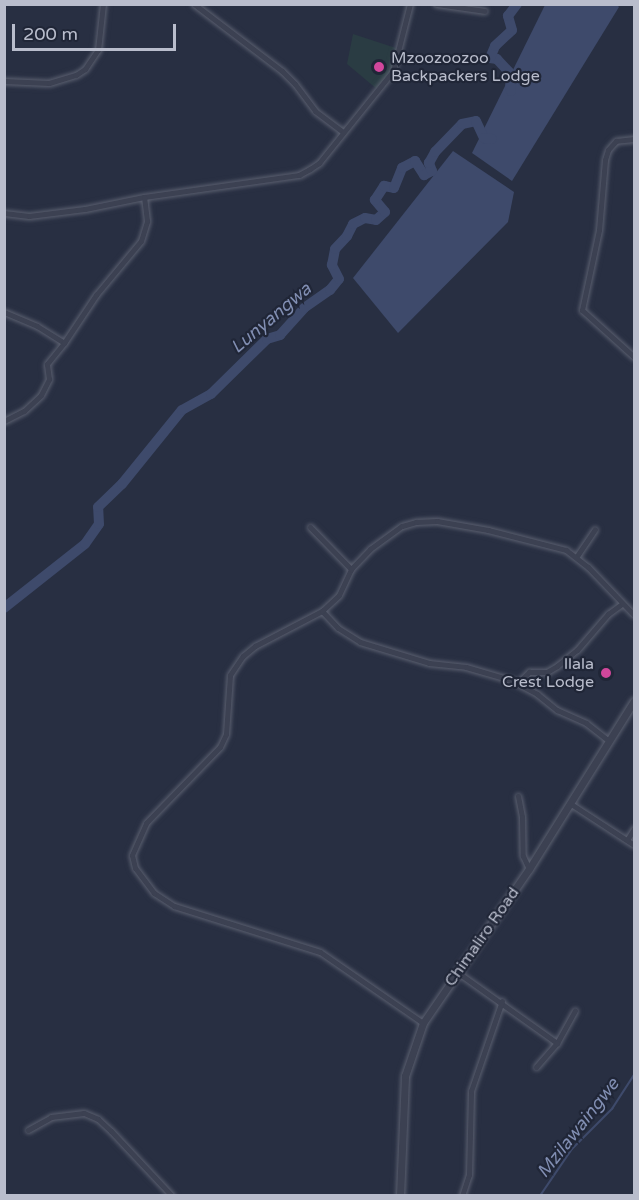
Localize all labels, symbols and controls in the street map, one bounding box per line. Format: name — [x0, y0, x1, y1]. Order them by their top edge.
scale bar — [15, 12, 178, 50]
text: 200 m — [23, 23, 78, 45]
place label: Mzoozoozoo Backpackers Lodge — [391, 48, 540, 86]
marker: Mzoozoozoo Backpackers Lodge — [372, 60, 386, 74]
water label: Lunyangwa — [226, 278, 316, 358]
place label: Ilala Crest Lodge — [502, 654, 594, 692]
marker: Ilala Crest Lodge — [599, 666, 613, 680]
street label: Chimaliro Road — [441, 884, 523, 990]
water label: Mzilawaingwe — [532, 1074, 624, 1182]

